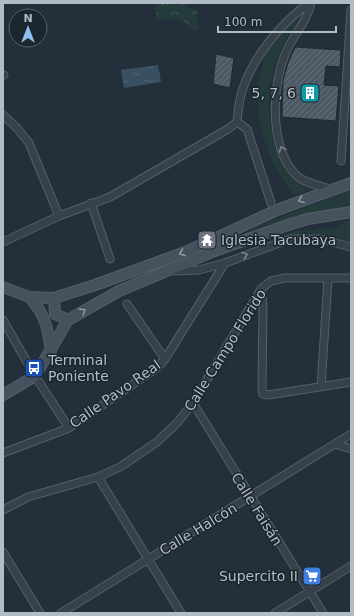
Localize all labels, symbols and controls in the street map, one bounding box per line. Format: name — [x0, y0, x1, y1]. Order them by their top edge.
north arrow — [8, 8, 48, 48]
scale bar — [218, 8, 336, 34]
text: N — [23, 12, 33, 25]
text: 100 m — [224, 15, 262, 29]
building icon: 5, 7, 6 — [299, 82, 321, 104]
place label: 5, 7, 6 — [251, 85, 296, 101]
one-way arrow — [278, 146, 287, 153]
one-way arrow — [297, 196, 304, 204]
temple icon: Iglesia Tacubaya — [196, 229, 218, 251]
place label: Iglesia Tacubaya — [221, 232, 336, 248]
one-way arrow — [179, 248, 186, 256]
one-way arrow — [242, 252, 249, 260]
street label: Calle Campo Florido — [181, 286, 269, 414]
one-way arrow — [79, 308, 86, 315]
place label: Terminal Poniente — [47, 352, 109, 384]
bus stop icon: Terminal Poniente — [23, 357, 45, 379]
street label: Calle Pavo Real — [67, 357, 163, 431]
street label: Calle Faisán — [228, 469, 286, 549]
street label: Calle Halcón — [156, 500, 240, 558]
supermarket icon: Supercito II — [301, 565, 323, 587]
place label: Supercito II — [219, 568, 298, 584]

